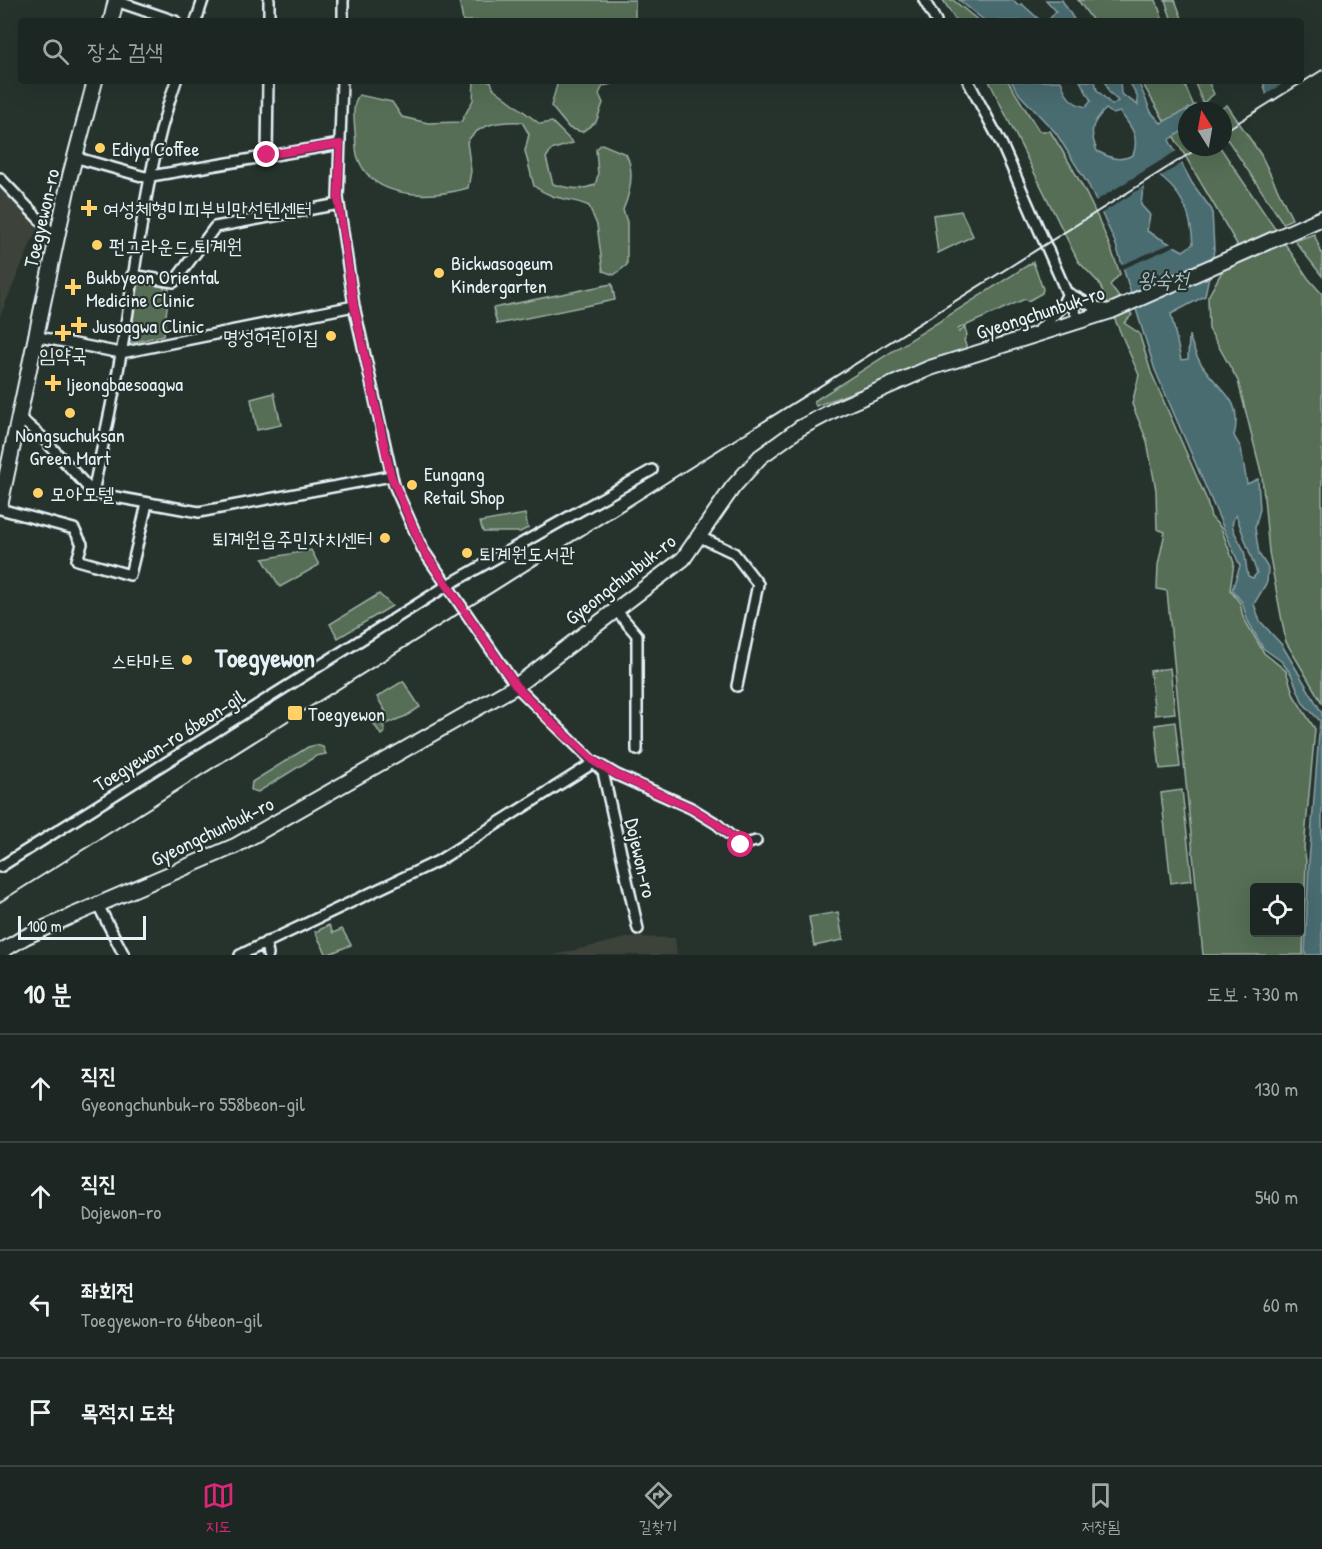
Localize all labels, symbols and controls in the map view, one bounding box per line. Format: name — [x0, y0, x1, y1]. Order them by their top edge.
search box — [18, 18, 1304, 84]
icon: search — [39, 35, 72, 68]
text: 장소 검색 — [87, 36, 163, 66]
north arrow — [1178, 102, 1232, 156]
place label: Ediya Coffee — [112, 135, 199, 162]
marker: Ediya Coffee — [93, 141, 107, 155]
route end — [253, 141, 279, 167]
street label: Toegyewon-ro — [16, 166, 66, 270]
place label: 여성체형미피부비만선텐센터 — [103, 195, 312, 222]
marker: 여성체형미피부비만선텐센터 — [80, 199, 98, 217]
place label: 펀그라운드 퇴계원 — [109, 232, 242, 259]
marker: 펀그라운드 퇴계원 — [90, 238, 104, 252]
place label: Bickwasogeum Kindergarten — [451, 249, 553, 299]
place label: Bukbyeon Oriental Medicine Clinic — [86, 263, 220, 313]
water label: 왕숙천 — [1138, 265, 1190, 294]
marker: Bickwasogeum Kindergarten — [432, 266, 446, 280]
marker: Bukbyeon Oriental Medicine Clinic — [64, 278, 82, 296]
street label: Gyeongchunbuk-ro — [972, 279, 1108, 345]
place label: Jusoagwa Clinic — [92, 312, 204, 339]
marker: Jusoagwa Clinic — [70, 316, 88, 334]
place label: 명성어린이집 — [222, 323, 319, 350]
marker: 임약국 — [56, 326, 70, 340]
marker: 명성어린이집 — [324, 329, 338, 343]
place label: 임약국 — [39, 341, 87, 368]
place label: Ijeongbaesoagwa — [66, 370, 183, 397]
marker: Ijeongbaesoagwa — [44, 374, 62, 392]
marker: Nongsuchuksan Green Mart — [63, 406, 77, 420]
place label: Nongsuchuksan Green Mart — [15, 421, 125, 471]
place label: Eungang Retail Shop — [424, 460, 505, 510]
marker: Eungang Retail Shop — [405, 478, 419, 492]
place label: 모아모텔 — [50, 480, 114, 507]
marker: 모아모텔 — [31, 486, 45, 500]
place label: 퇴계원읍주민자치센터 — [212, 525, 373, 552]
street label: Gyeongchunbuk-ro — [559, 527, 681, 631]
marker: 퇴계원읍주민자치센터 — [378, 531, 392, 545]
place label: 퇴계원도서관 — [479, 540, 576, 567]
marker: 퇴계원도서관 — [460, 546, 474, 560]
district label: Toegyewon — [214, 640, 315, 676]
place label: 스타마트 — [111, 647, 175, 674]
marker: 스타마트 — [180, 653, 194, 667]
street label: Toegyewon-ro 6beon-gil — [88, 682, 250, 797]
place label: Toegyewon — [308, 700, 385, 727]
marker: Toegyewon — [286, 704, 304, 722]
street label: Gyeongchunbuk-ro — [146, 790, 278, 872]
street label: Dojewon-ro — [619, 816, 663, 900]
route start — [727, 831, 753, 857]
map controls — [1250, 883, 1304, 937]
button: locate — [1250, 883, 1304, 937]
scale bar — [18, 913, 146, 941]
text: 100 m — [27, 915, 62, 937]
text: 10 분 — [24, 976, 72, 1011]
text: 도보 · 730 m — [1207, 980, 1298, 1007]
text: 직진 — [81, 1060, 116, 1090]
icon: ahead — [24, 1072, 57, 1105]
text: 130 m — [1255, 1075, 1298, 1102]
text: Gyeongchunbuk-ro 558beon-gil — [81, 1090, 305, 1117]
text: 직진 — [81, 1168, 116, 1198]
icon: ahead — [24, 1180, 57, 1213]
text: 540 m — [1255, 1183, 1298, 1210]
text: Dojewon-ro — [81, 1198, 161, 1225]
text: 좌회전 — [81, 1276, 134, 1306]
icon: left — [24, 1288, 57, 1321]
text: 60 m — [1263, 1291, 1298, 1318]
text: Toegyewon-ro 64beon-gil — [81, 1306, 262, 1333]
icon: arrive — [24, 1396, 57, 1429]
text: 목적지 도착 — [81, 1397, 175, 1427]
tab: 지도 — [202, 1479, 235, 1537]
tab: 길찾기 — [639, 1479, 677, 1537]
tab: 저장됨 — [1081, 1479, 1120, 1537]

